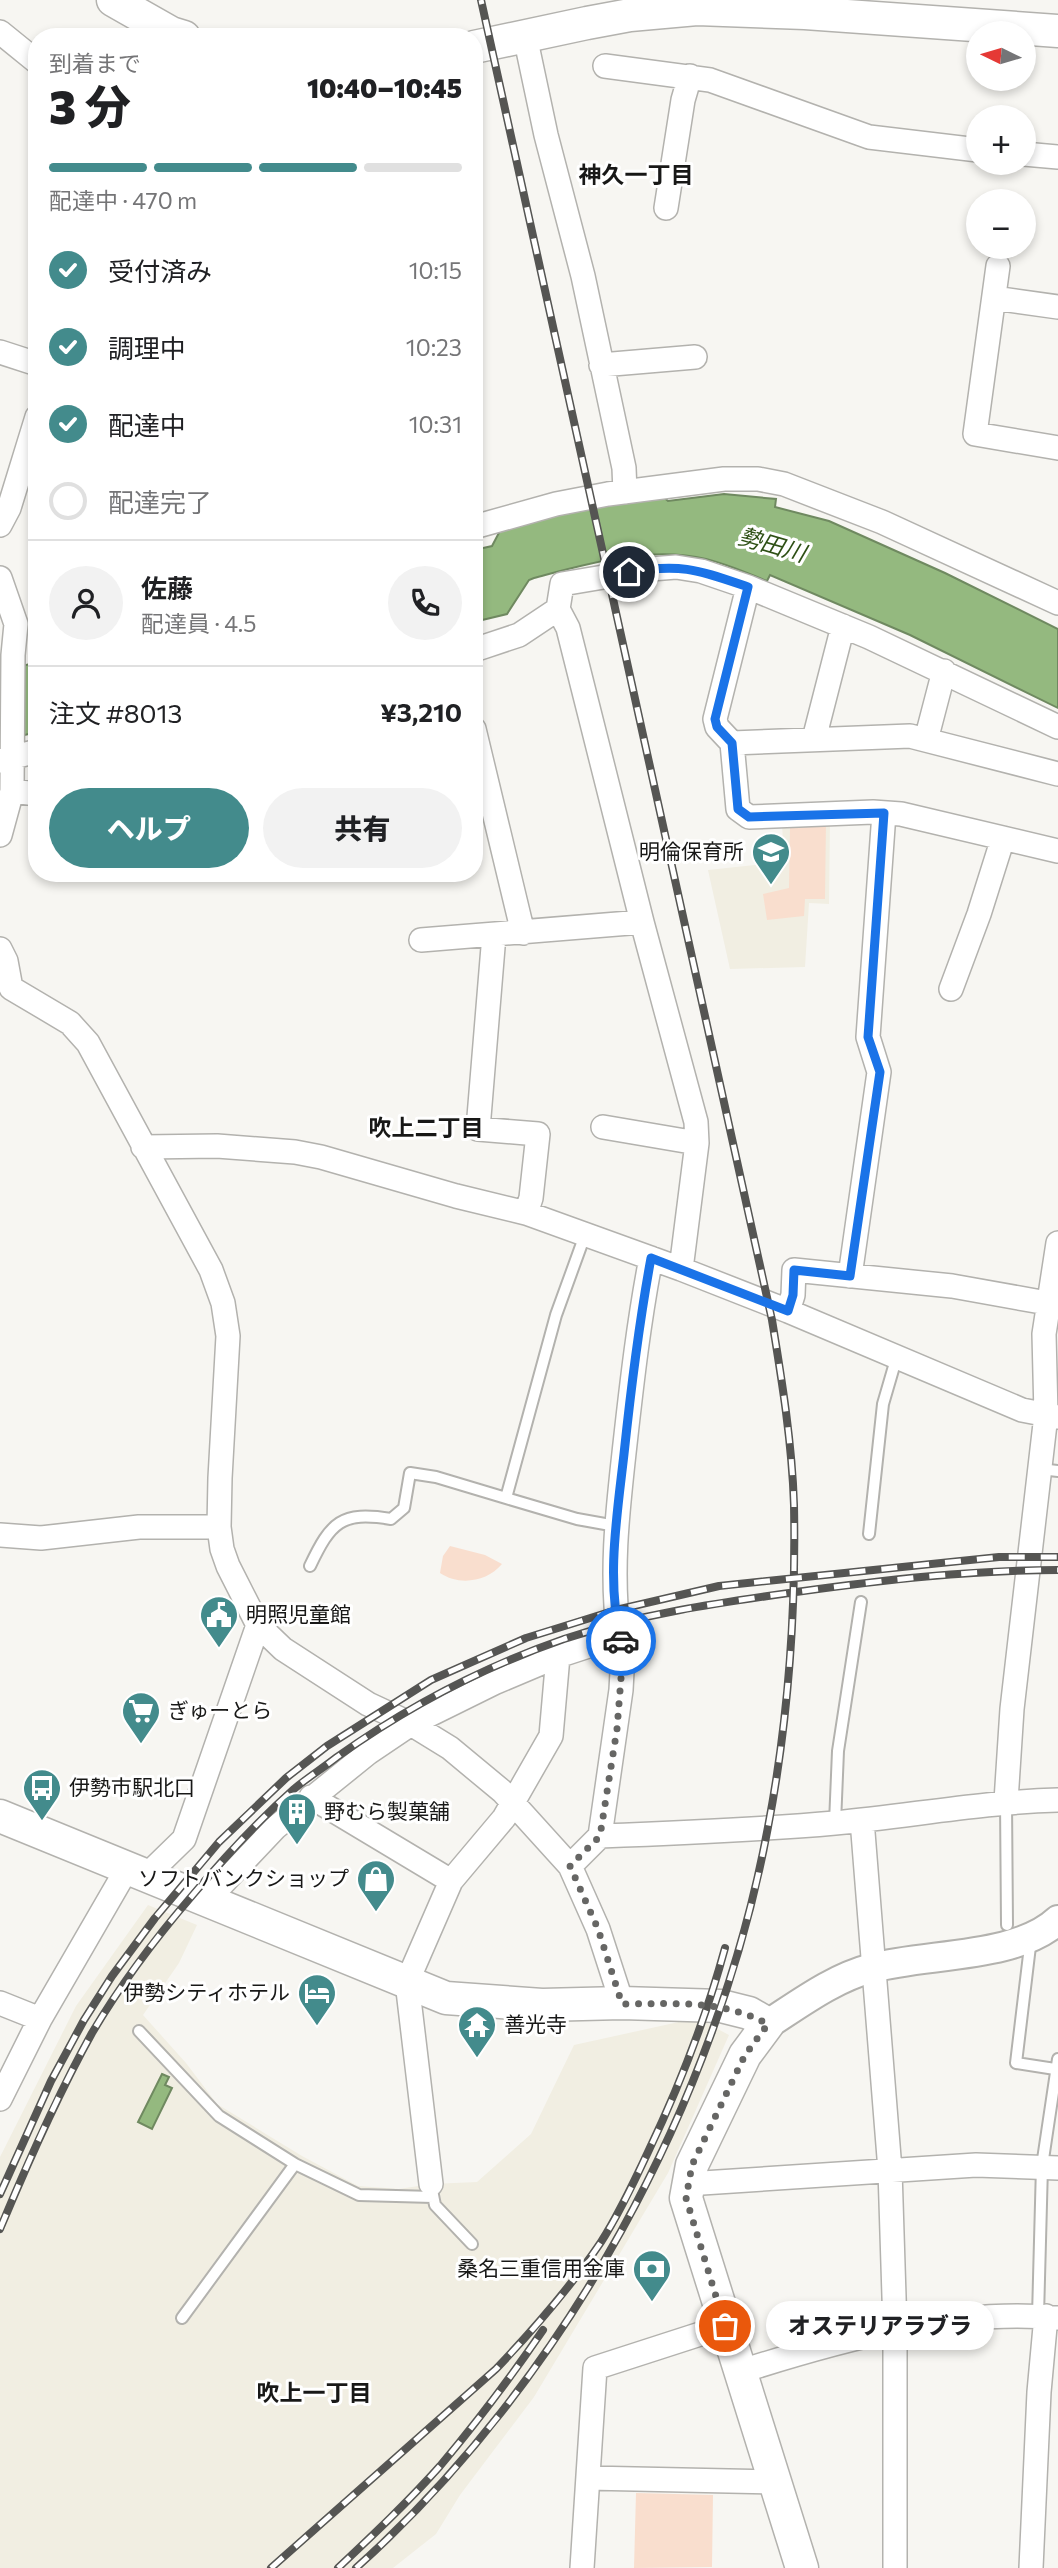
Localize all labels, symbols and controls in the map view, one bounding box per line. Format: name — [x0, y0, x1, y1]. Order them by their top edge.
north arrow — [966, 21, 1036, 91]
map controls — [966, 21, 1036, 259]
text: 到着まで — [49, 49, 141, 77]
text: 10:40–10:45 — [307, 72, 462, 103]
text: 3 分 — [49, 77, 131, 133]
button: + — [966, 105, 1036, 175]
district label: 神久一丁目 — [579, 160, 694, 188]
text: 配達中 · 470 m — [49, 186, 197, 214]
button: − — [966, 189, 1036, 259]
icon: check — [49, 251, 87, 289]
text: 受付済み — [108, 255, 212, 286]
text: 10:15 — [409, 256, 462, 284]
icon: check — [49, 328, 87, 366]
text: 調理中 — [108, 332, 186, 363]
text: 10:23 — [406, 333, 462, 361]
icon: check — [49, 405, 87, 443]
text: 配達中 — [108, 409, 186, 440]
text: 10:31 — [409, 410, 462, 438]
text: 配達完了 — [108, 486, 212, 517]
water label: 勢田川 — [735, 521, 812, 568]
pin — [599, 542, 659, 602]
icon: home — [610, 553, 648, 591]
button: person — [49, 566, 123, 640]
button: phone — [388, 566, 462, 640]
text: 佐藤 — [141, 572, 193, 603]
text: 配達員 · 4.5 — [141, 609, 257, 637]
text: ¥3,210 — [380, 696, 462, 727]
text: 注文 #8013 — [49, 697, 182, 728]
button: ヘルプ — [49, 788, 249, 868]
button: 共有 — [263, 788, 462, 868]
school or university icon: 明倫保育所 — [750, 831, 792, 886]
place label: 明倫保育所 — [639, 838, 744, 863]
district label: 吹上二丁目 — [369, 1113, 484, 1141]
public building icon: 明照児童館 — [198, 1594, 240, 1649]
place label: 明照児童館 — [246, 1601, 351, 1626]
courier — [586, 1606, 656, 1676]
icon: car — [602, 1622, 640, 1660]
supermarket icon: ぎゅーとら — [120, 1690, 162, 1745]
place label: ぎゅーとら — [168, 1697, 272, 1722]
bus stop icon: 伊勢市駅北口 — [21, 1767, 63, 1822]
place label: 伊勢市駅北口 — [69, 1774, 195, 1799]
building icon: 野むら製菓舗 — [276, 1791, 318, 1846]
place label: 野むら製菓舗 — [324, 1798, 450, 1823]
shop icon: ソフトバンクショップ — [355, 1858, 397, 1913]
place label: ソフトバンクショップ — [138, 1865, 349, 1890]
hotel icon: 伊勢シティホテル — [296, 1972, 338, 2027]
place label: 伊勢シティホテル — [123, 1979, 290, 2004]
temple icon: 善光寺 — [456, 2004, 498, 2059]
place label: 善光寺 — [504, 2011, 567, 2036]
bank icon: 桑名三重信用金庫 — [631, 2248, 673, 2303]
place label: 桑名三重信用金庫 — [457, 2255, 625, 2280]
pin — [695, 2296, 755, 2356]
callout: オステリアラブラ — [767, 2302, 994, 2350]
icon: bag — [706, 2307, 744, 2345]
text: オステリアラブラ — [788, 2311, 972, 2339]
district label: 吹上一丁目 — [257, 2378, 372, 2406]

